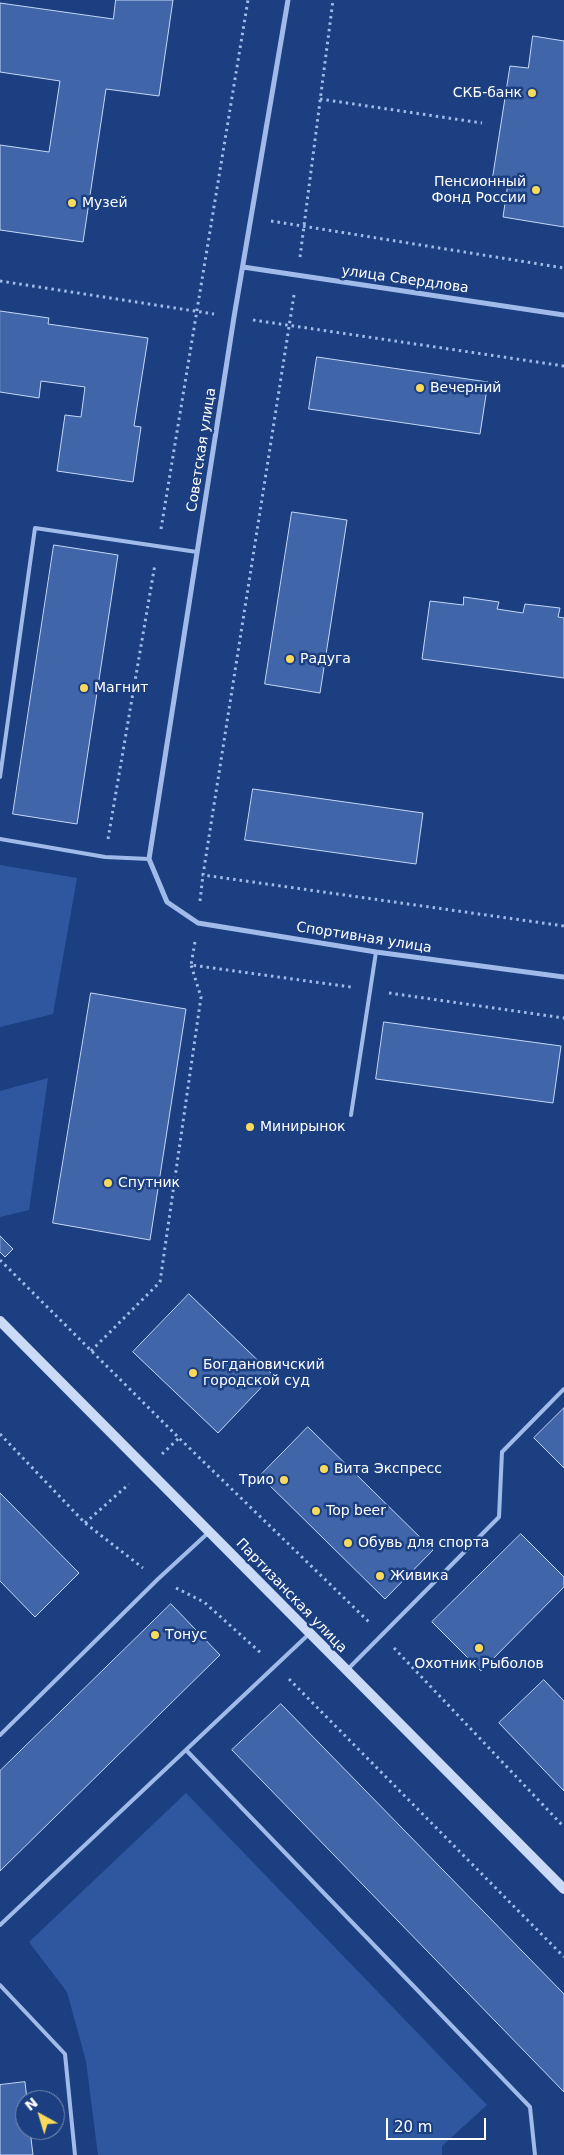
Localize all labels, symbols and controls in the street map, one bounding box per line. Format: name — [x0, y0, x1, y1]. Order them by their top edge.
place label: СКБ-банк — [453, 85, 522, 101]
marker: СКБ-банк — [526, 87, 538, 99]
place label: Пенсионный Фонд России — [432, 174, 526, 206]
marker: Пенсионный Фонд России — [530, 184, 542, 196]
place label: Музей — [82, 195, 128, 211]
marker: Музей — [66, 197, 78, 209]
street label: улица Свердлова — [340, 263, 470, 297]
place label: Вечерний — [430, 380, 501, 396]
marker: Вечерний — [414, 382, 426, 394]
street label: Советская улица — [184, 387, 220, 513]
place label: Радуга — [300, 651, 351, 667]
marker: Радуга — [284, 653, 296, 665]
place label: Магнит — [94, 680, 148, 696]
marker: Магнит — [78, 682, 90, 694]
street label: Спортивная улица — [295, 919, 433, 957]
place label: Минирынок — [260, 1119, 346, 1135]
marker: Минирынок — [244, 1121, 256, 1133]
place label: Спутник — [118, 1175, 180, 1191]
marker: Спутник — [102, 1177, 114, 1189]
place label: Богдановичский городской суд — [203, 1357, 324, 1390]
marker: Богдановичский городской суд — [187, 1367, 199, 1379]
place label: Вита Экспресс — [334, 1461, 442, 1477]
marker: Вита Экспресс — [318, 1463, 330, 1475]
place label: Трио — [239, 1472, 274, 1488]
marker: Трио — [278, 1474, 290, 1486]
place label: Top beer — [326, 1503, 386, 1519]
marker: Top beer — [310, 1505, 322, 1517]
street label: Партизанская улица — [232, 1535, 350, 1657]
place label: Обувь для спорта — [358, 1535, 489, 1551]
marker: Обувь для спорта — [342, 1537, 354, 1549]
place label: Живика — [390, 1568, 449, 1584]
marker: Живика — [374, 1570, 386, 1582]
place label: Тонус — [165, 1627, 207, 1643]
marker: Тонус — [149, 1629, 161, 1641]
marker: Охотник Рыболов — [473, 1642, 485, 1654]
place label: Охотник Рыболов — [414, 1656, 544, 1672]
north arrow — [15, 2090, 65, 2140]
text: N — [22, 2094, 41, 2114]
scale bar — [389, 2108, 489, 2140]
text: 20 m — [394, 2118, 432, 2136]

